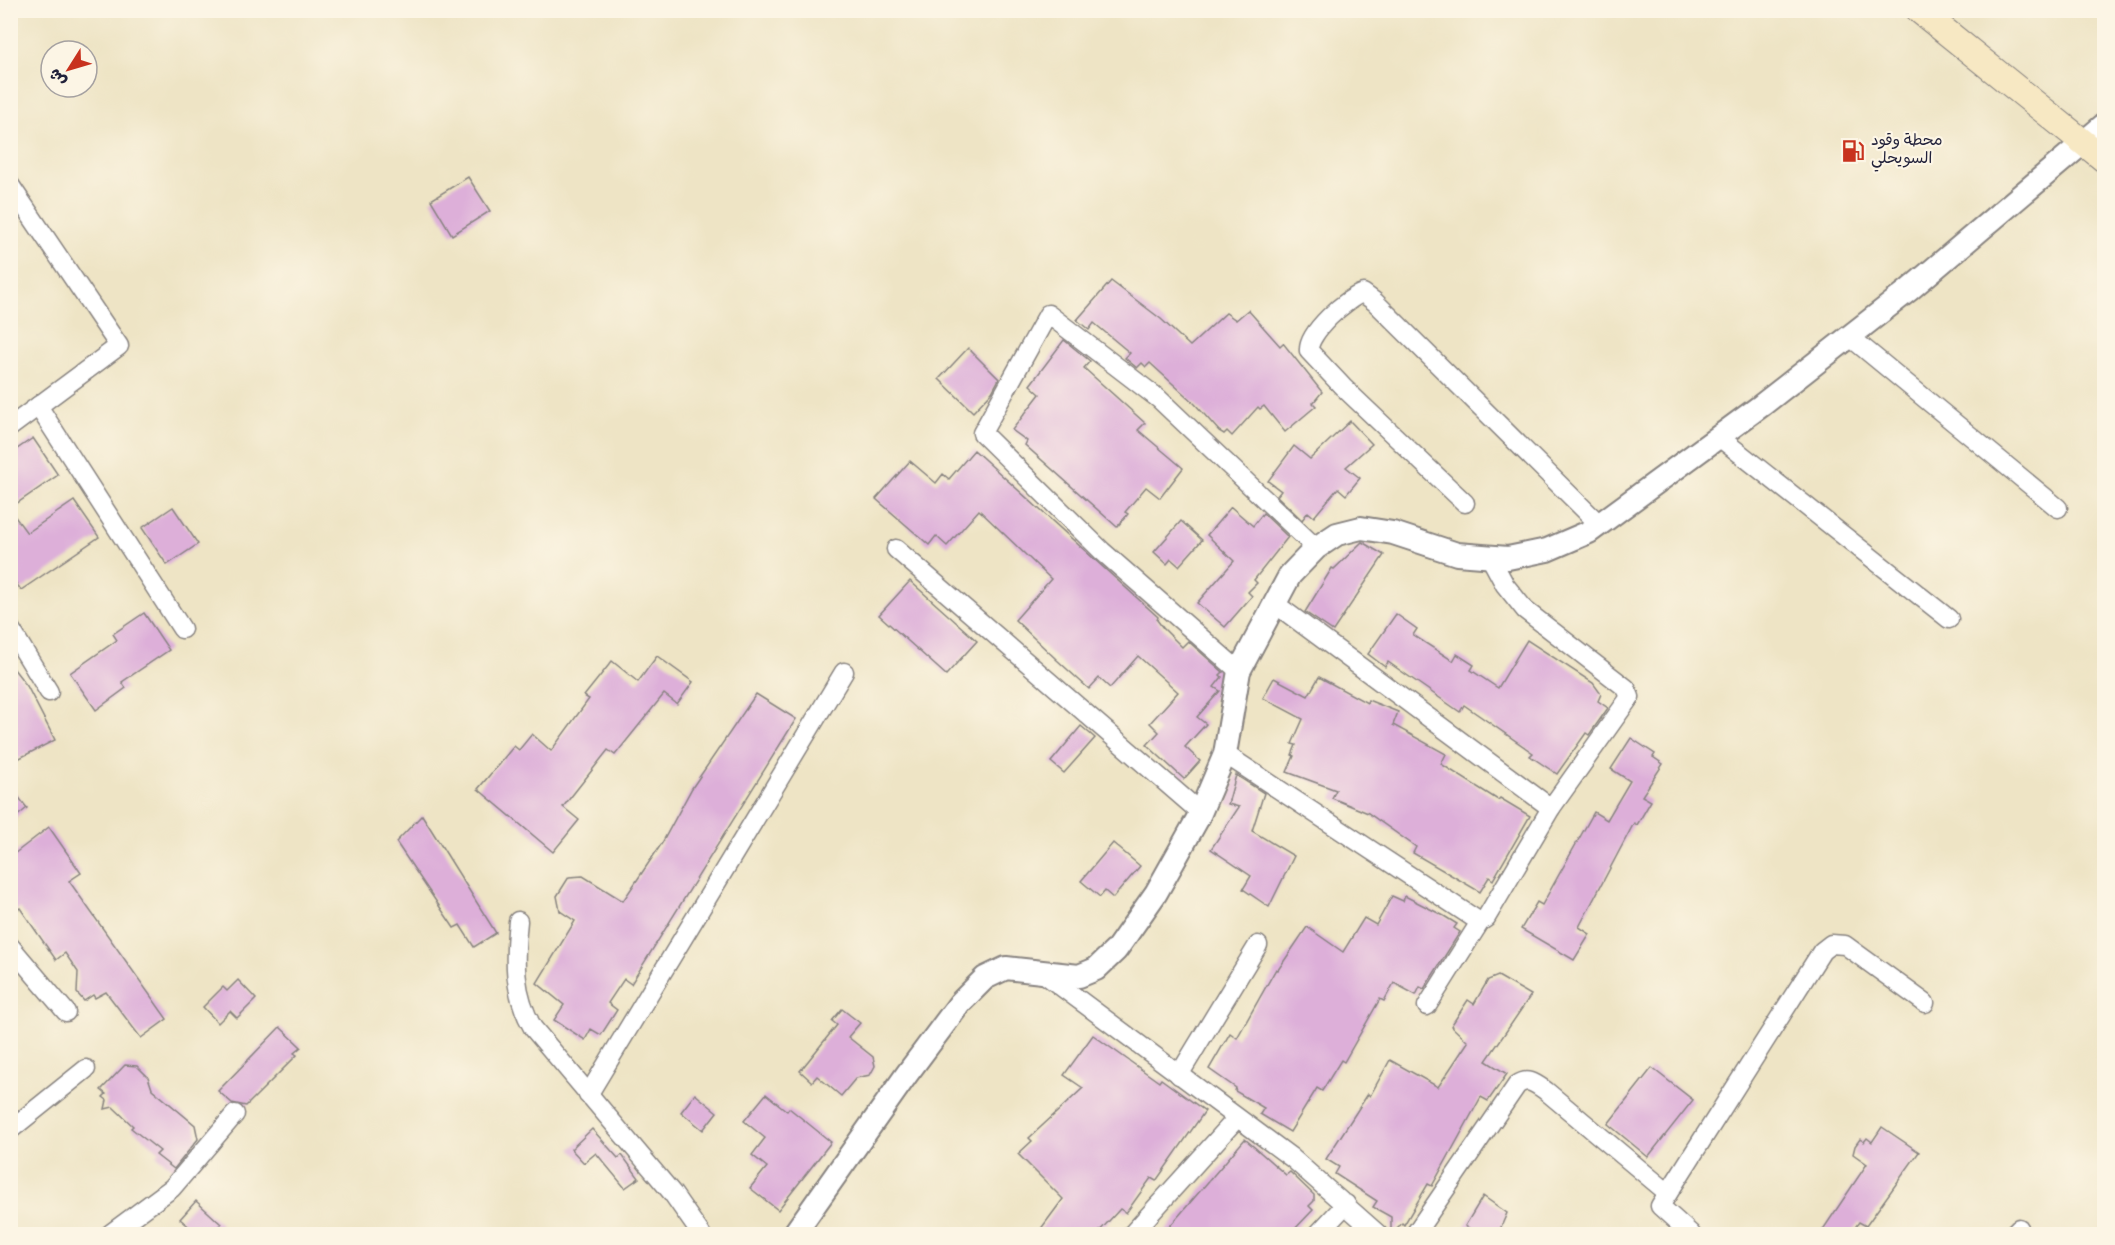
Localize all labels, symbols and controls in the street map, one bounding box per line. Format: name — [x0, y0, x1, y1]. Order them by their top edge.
north arrow — [39, 39, 99, 99]
text: ش — [47, 63, 73, 89]
place label: محطة وقود السويحلي — [1871, 132, 1943, 172]
fuel station icon: محطة وقود السويحلي — [1840, 138, 1866, 164]

